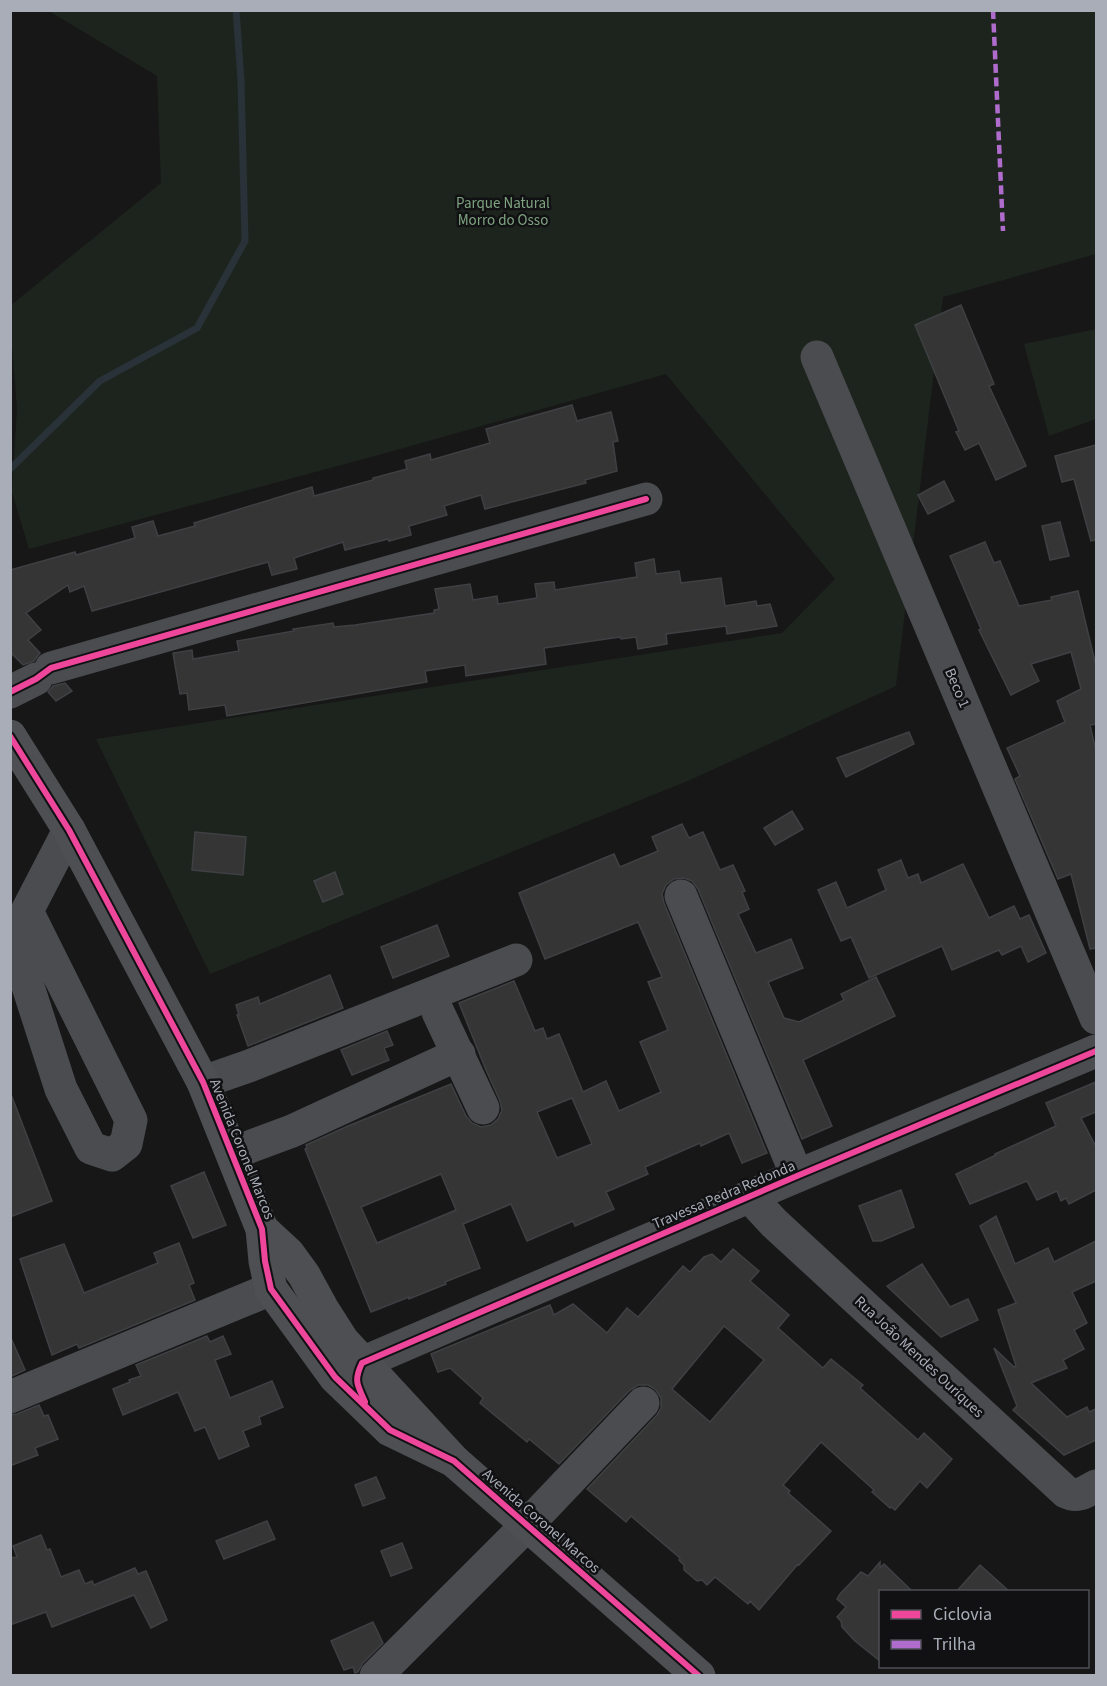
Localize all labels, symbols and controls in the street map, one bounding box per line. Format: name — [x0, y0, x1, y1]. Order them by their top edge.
park label: Parque Natural Morro do Osso — [456, 193, 550, 231]
street label: Beco 1 — [939, 665, 975, 711]
street label: Avenida Coronel Marcos — [204, 1076, 280, 1222]
street label: Travessa Pedra Redonda — [649, 1155, 799, 1235]
street label: Rua João Mendes Ouriques — [850, 1291, 988, 1423]
street label: Avenida Coronel Marcos — [478, 1464, 604, 1578]
legend — [879, 1590, 1089, 1668]
text: Ciclovia — [933, 1602, 992, 1627]
text: Trilha — [933, 1632, 976, 1657]

